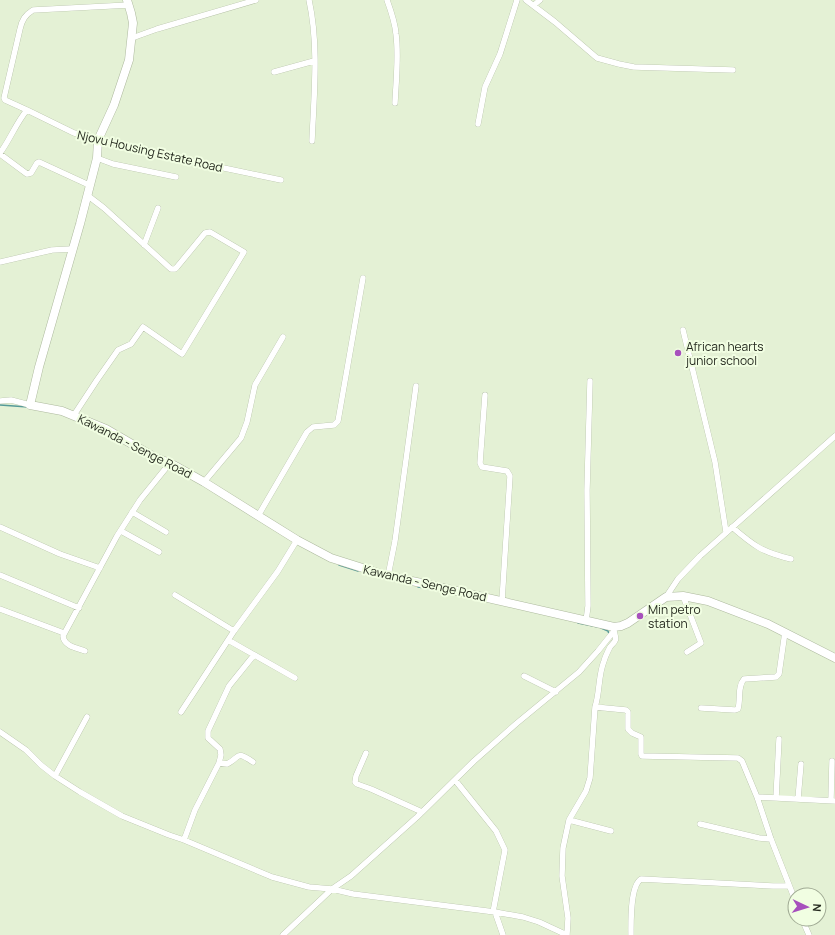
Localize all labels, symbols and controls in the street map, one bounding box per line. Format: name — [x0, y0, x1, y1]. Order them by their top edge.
street label: Njovu Housing Estate Road — [76, 126, 224, 176]
place label: African hearts junior school — [685, 338, 764, 369]
marker: African hearts junior school — [673, 348, 683, 358]
street label: Kawanda - Senge Road — [75, 410, 195, 482]
street label: Kawanda - Senge Road — [362, 561, 488, 605]
place label: Min petro station — [648, 601, 701, 632]
marker: Min petro station — [635, 611, 645, 621]
north arrow — [787, 887, 827, 927]
text: N — [810, 903, 825, 912]

